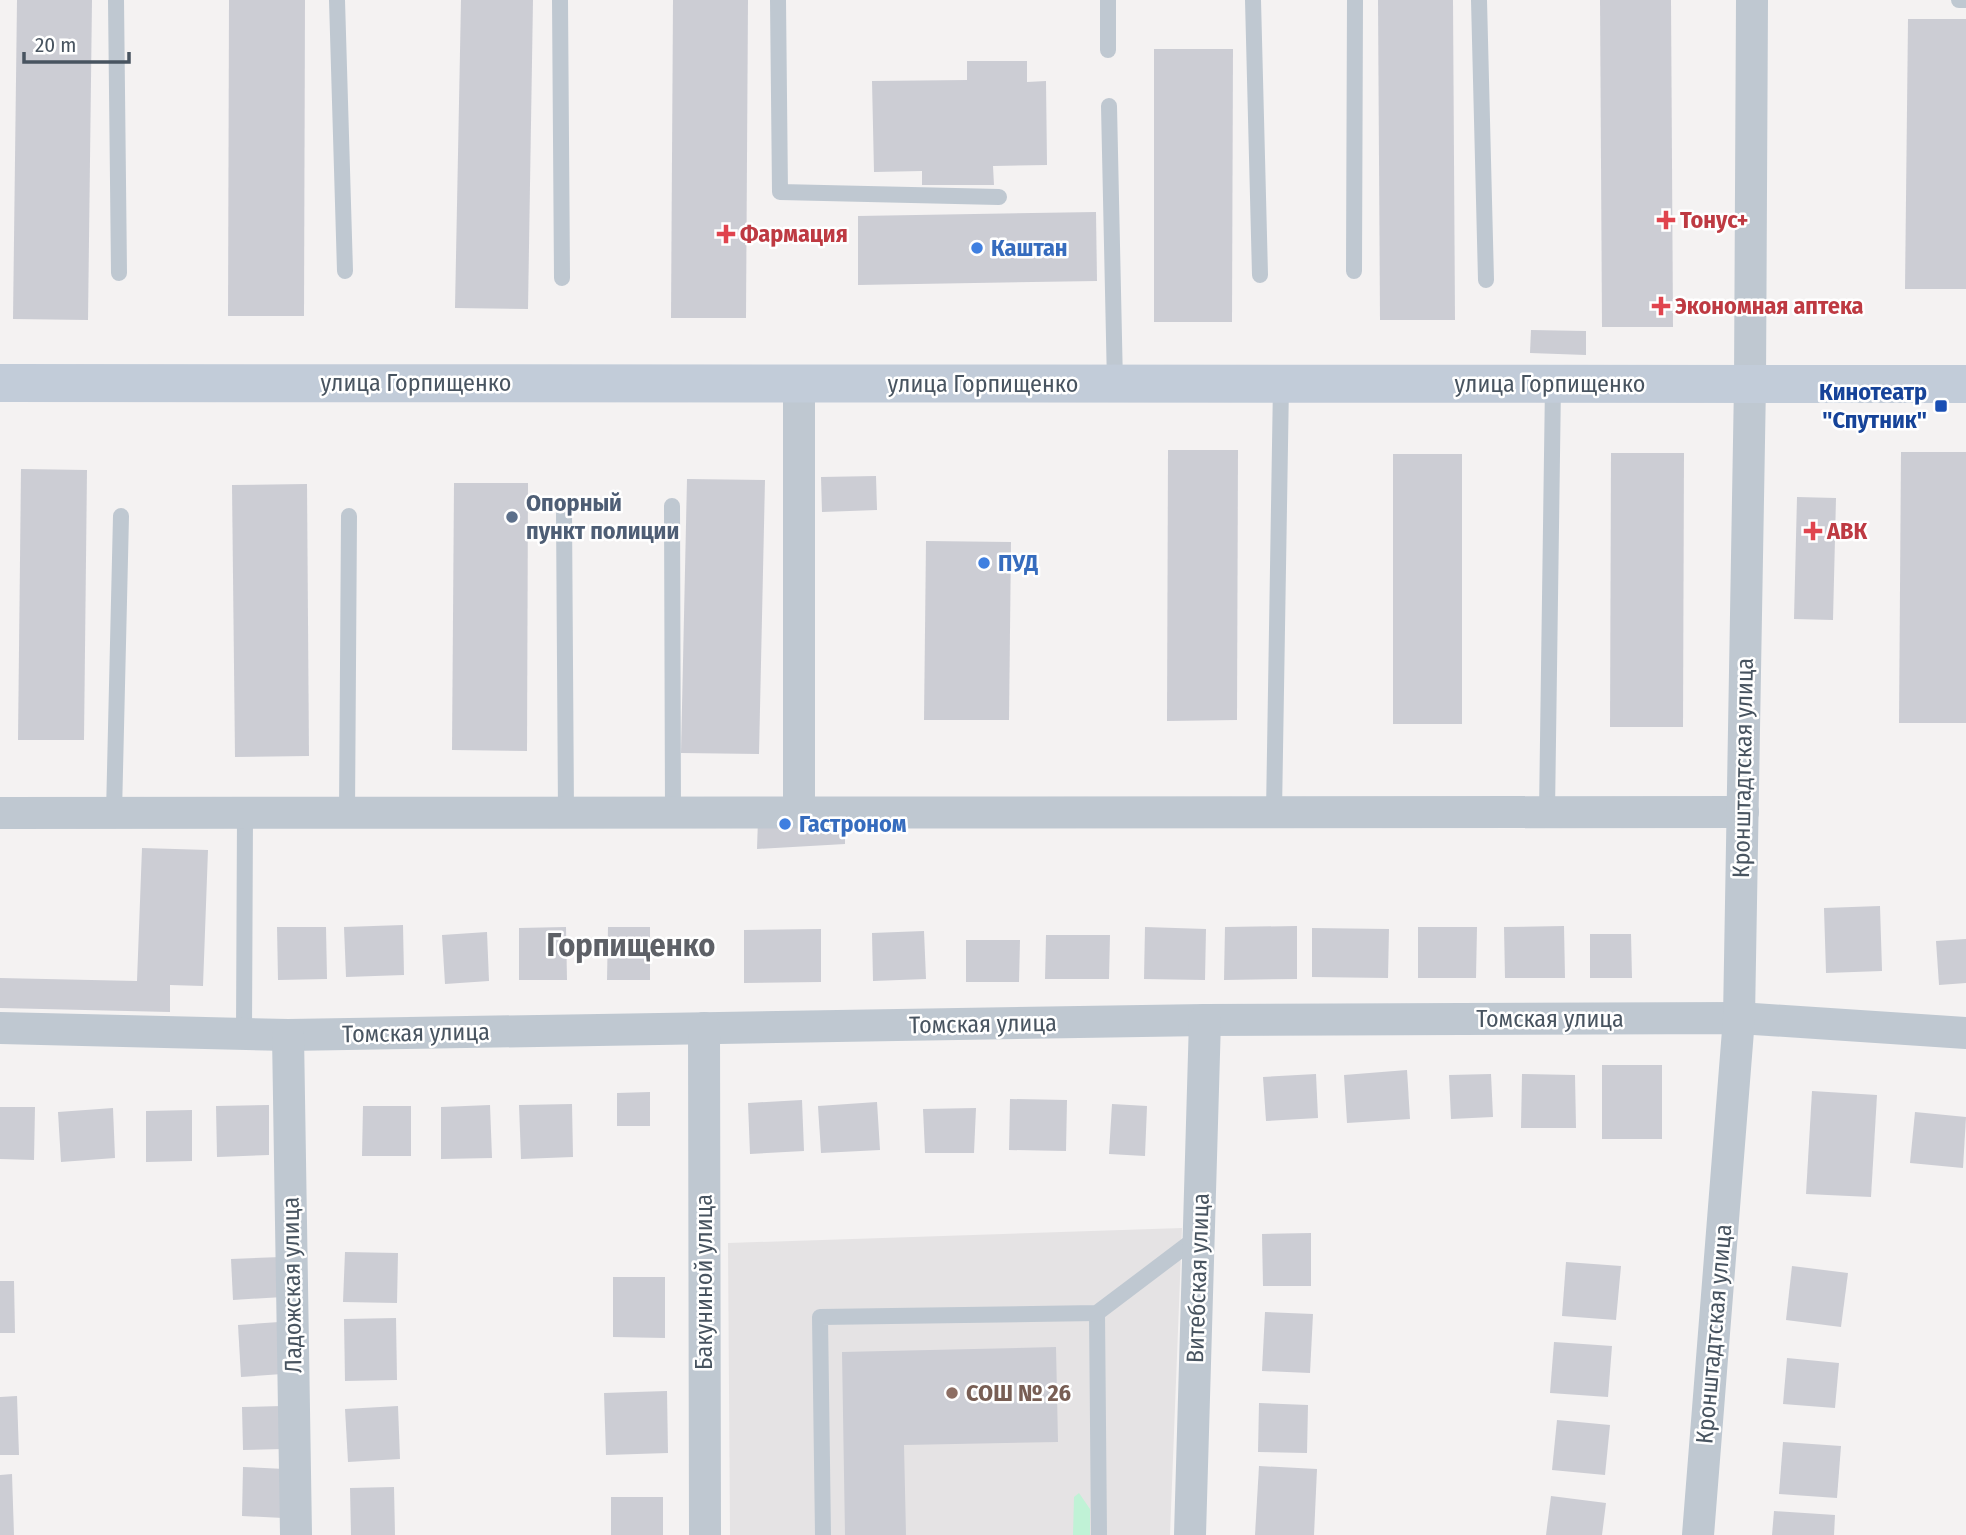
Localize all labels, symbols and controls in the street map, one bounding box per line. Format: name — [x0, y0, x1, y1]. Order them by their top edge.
scale bar — [24, 21, 130, 65]
text: 20 m — [35, 32, 76, 58]
place label: Тонус+ — [1680, 206, 1748, 234]
marker: Тонус+ — [1658, 212, 1674, 228]
place label: Фармация — [740, 220, 848, 248]
marker: Фармация — [718, 226, 734, 242]
place label: Каштан — [991, 234, 1068, 262]
marker: Каштан — [969, 240, 985, 256]
place label: Экономная аптека — [1675, 292, 1864, 320]
marker: Экономная аптека — [1653, 298, 1669, 314]
street label: улица Горпищенко — [321, 369, 511, 397]
street label: улица Горпищенко — [888, 370, 1078, 398]
street label: улица Горпищенко — [1455, 370, 1645, 398]
place label: Кинотеатр "Спутник" — [1819, 378, 1927, 434]
marker: Кинотеатр "Спутник" — [1933, 398, 1949, 414]
place label: Опорный пункт полиции — [526, 489, 679, 545]
marker: Опорный пункт полиции — [504, 509, 520, 525]
place label: АВК — [1826, 517, 1867, 545]
marker: АВК — [1805, 523, 1821, 539]
place label: ПУД — [998, 549, 1038, 577]
marker: ПУД — [976, 555, 992, 571]
street label: Кронштадтская улица — [1727, 658, 1759, 878]
place label: Гастроном — [799, 810, 907, 838]
marker: Гастроном — [777, 816, 793, 832]
district label: Горпищенко — [547, 926, 715, 964]
street label: Томская улица — [1476, 1005, 1624, 1033]
street label: Томская улица — [909, 1009, 1057, 1039]
street label: Томская улица — [342, 1018, 490, 1048]
street label: Витебская улица — [1181, 1193, 1215, 1363]
street label: Бакуниной улица — [690, 1194, 718, 1370]
street label: Ладожская улица — [276, 1197, 308, 1373]
street label: Кронштадтская улица — [1690, 1223, 1738, 1445]
place label: СОШ № 26 — [966, 1379, 1071, 1407]
marker: СОШ № 26 — [944, 1385, 960, 1401]

